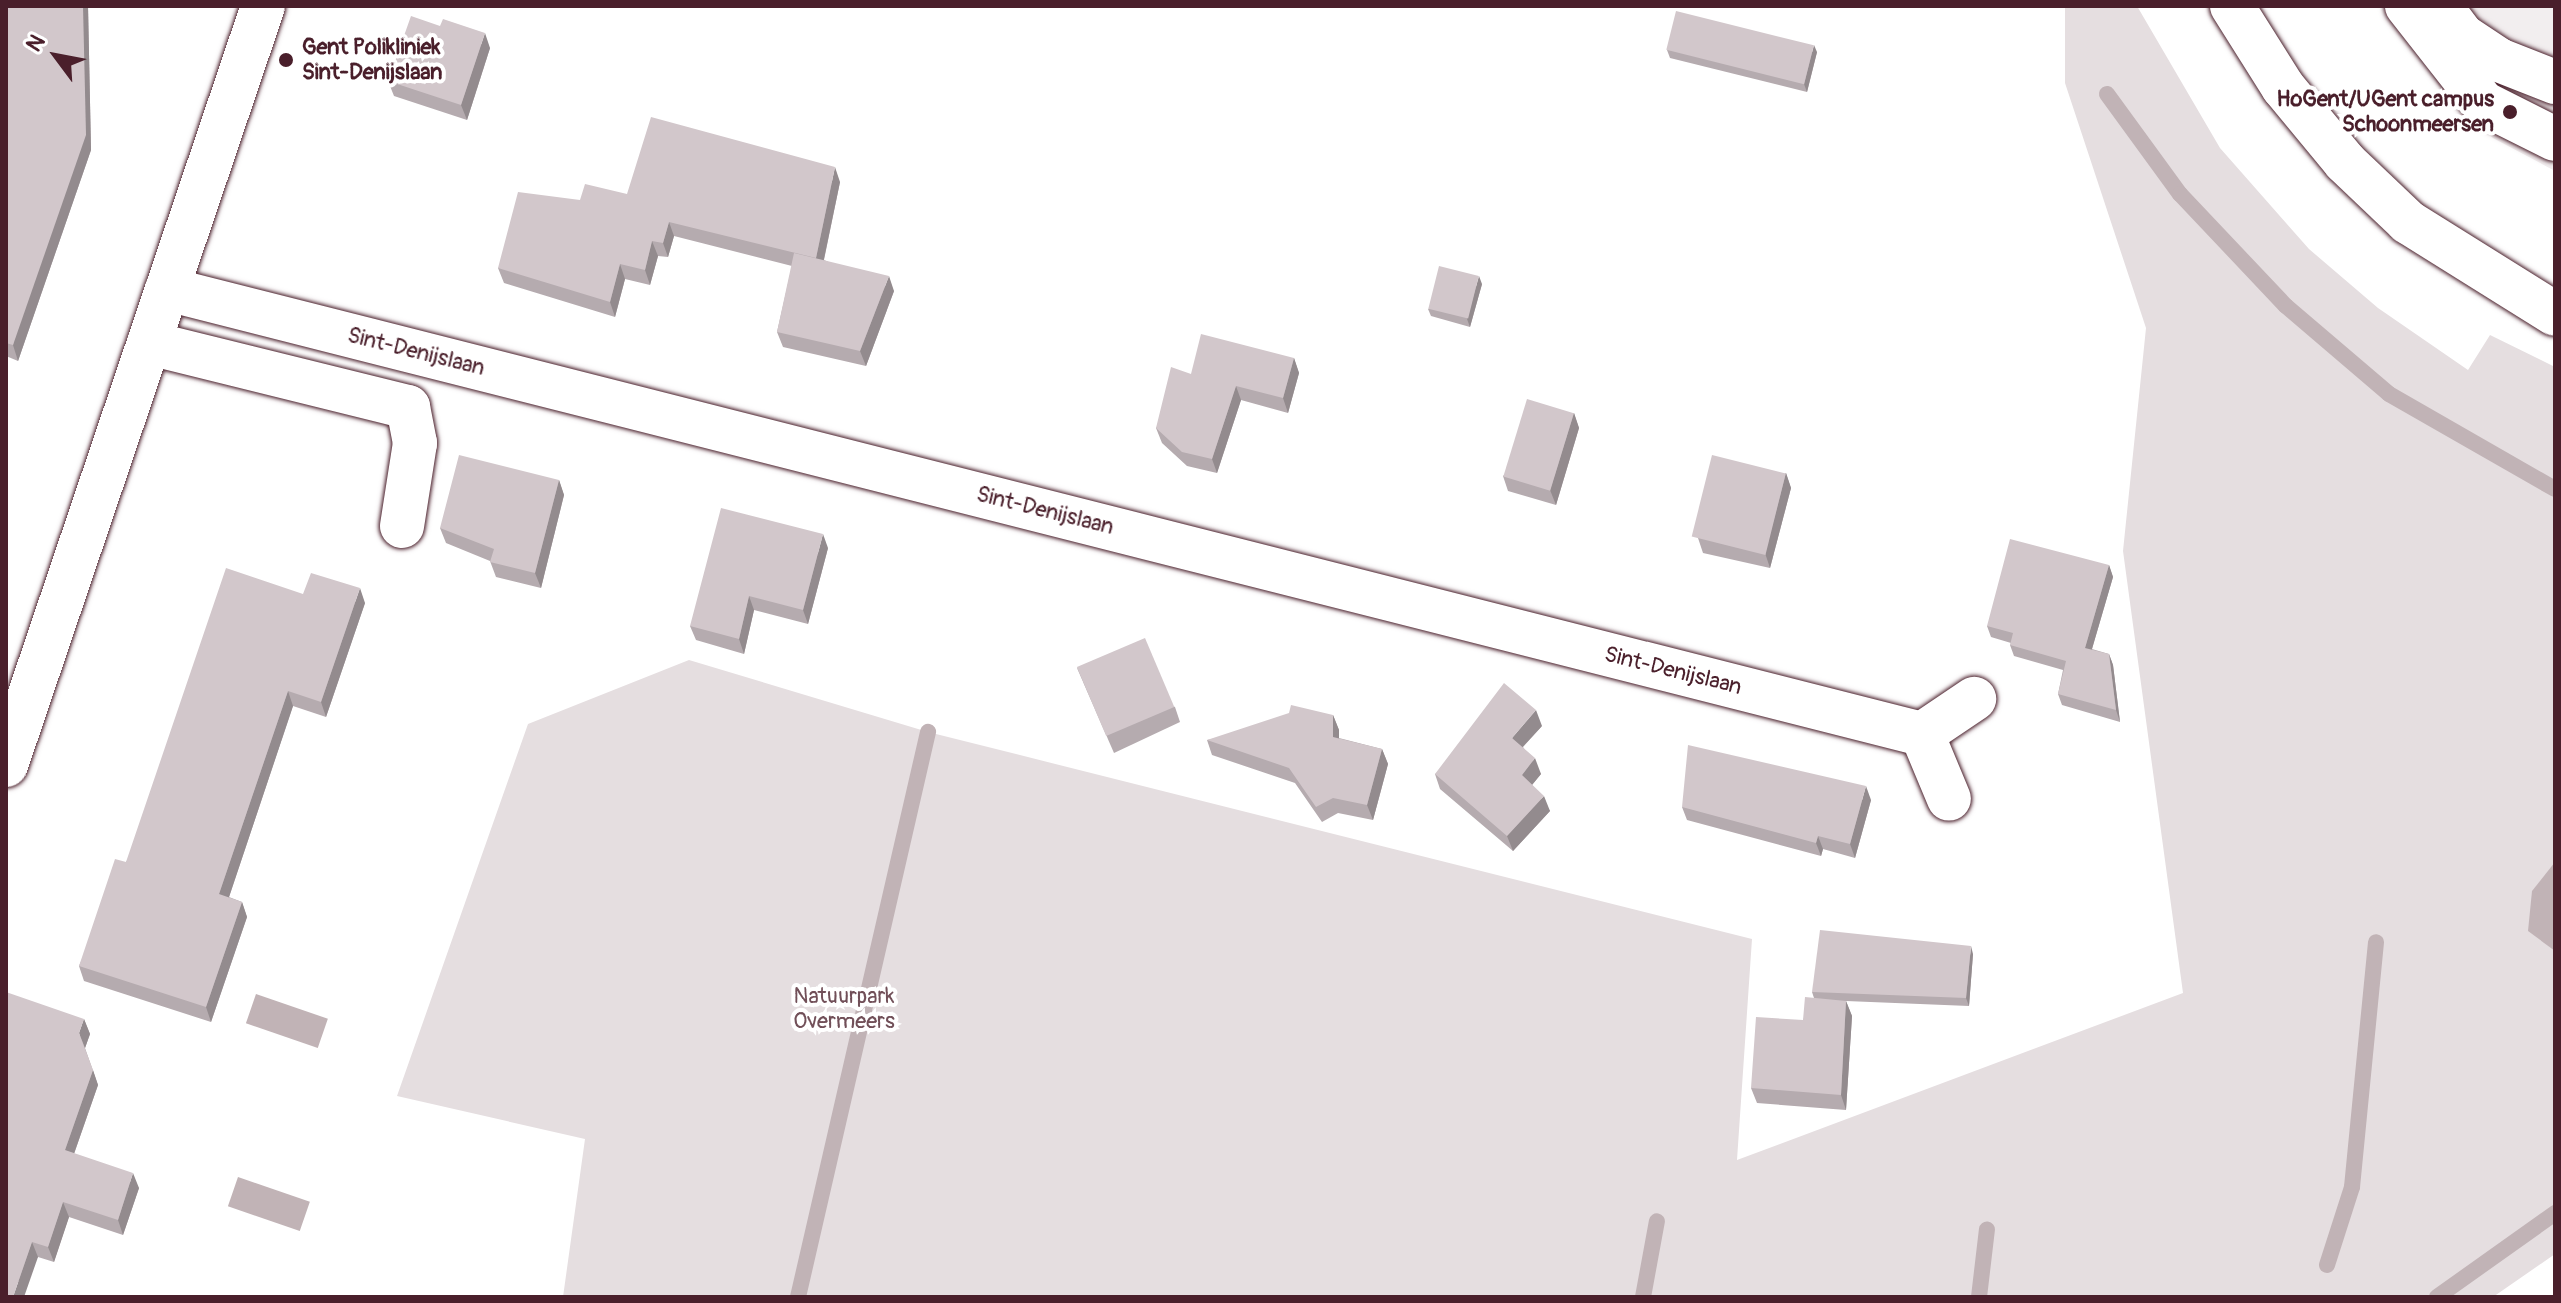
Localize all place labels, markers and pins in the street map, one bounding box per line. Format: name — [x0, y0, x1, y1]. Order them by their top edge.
place label: Gent Polikliniek Sint-Denijslaan — [302, 34, 442, 86]
marker: Gent Polikliniek Sint-Denijslaan — [277, 51, 295, 69]
place label: HoGent/UGent campus Schoonmeersen — [2277, 86, 2494, 138]
marker: HoGent/UGent campus Schoonmeersen — [2501, 103, 2519, 121]

